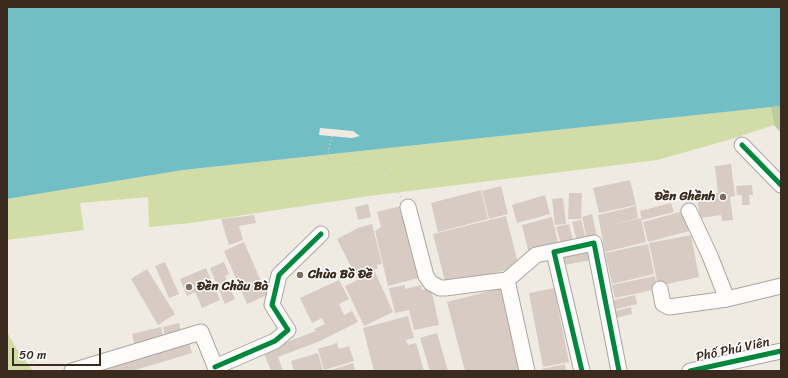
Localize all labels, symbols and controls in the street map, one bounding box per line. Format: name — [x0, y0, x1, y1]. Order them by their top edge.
place label: Đền Ghềnh — [655, 189, 715, 205]
marker: Đền Ghềnh — [718, 192, 728, 202]
place label: Chùa Bồ Đề — [308, 267, 372, 283]
marker: Chùa Bồ Đề — [295, 270, 305, 280]
place label: Đền Chầu Bà — [197, 279, 268, 295]
marker: Đền Chầu Bà — [184, 282, 194, 292]
street label: Phố Phú Viên — [695, 335, 771, 365]
scale bar — [14, 340, 103, 366]
text: 50 m — [19, 344, 46, 366]

